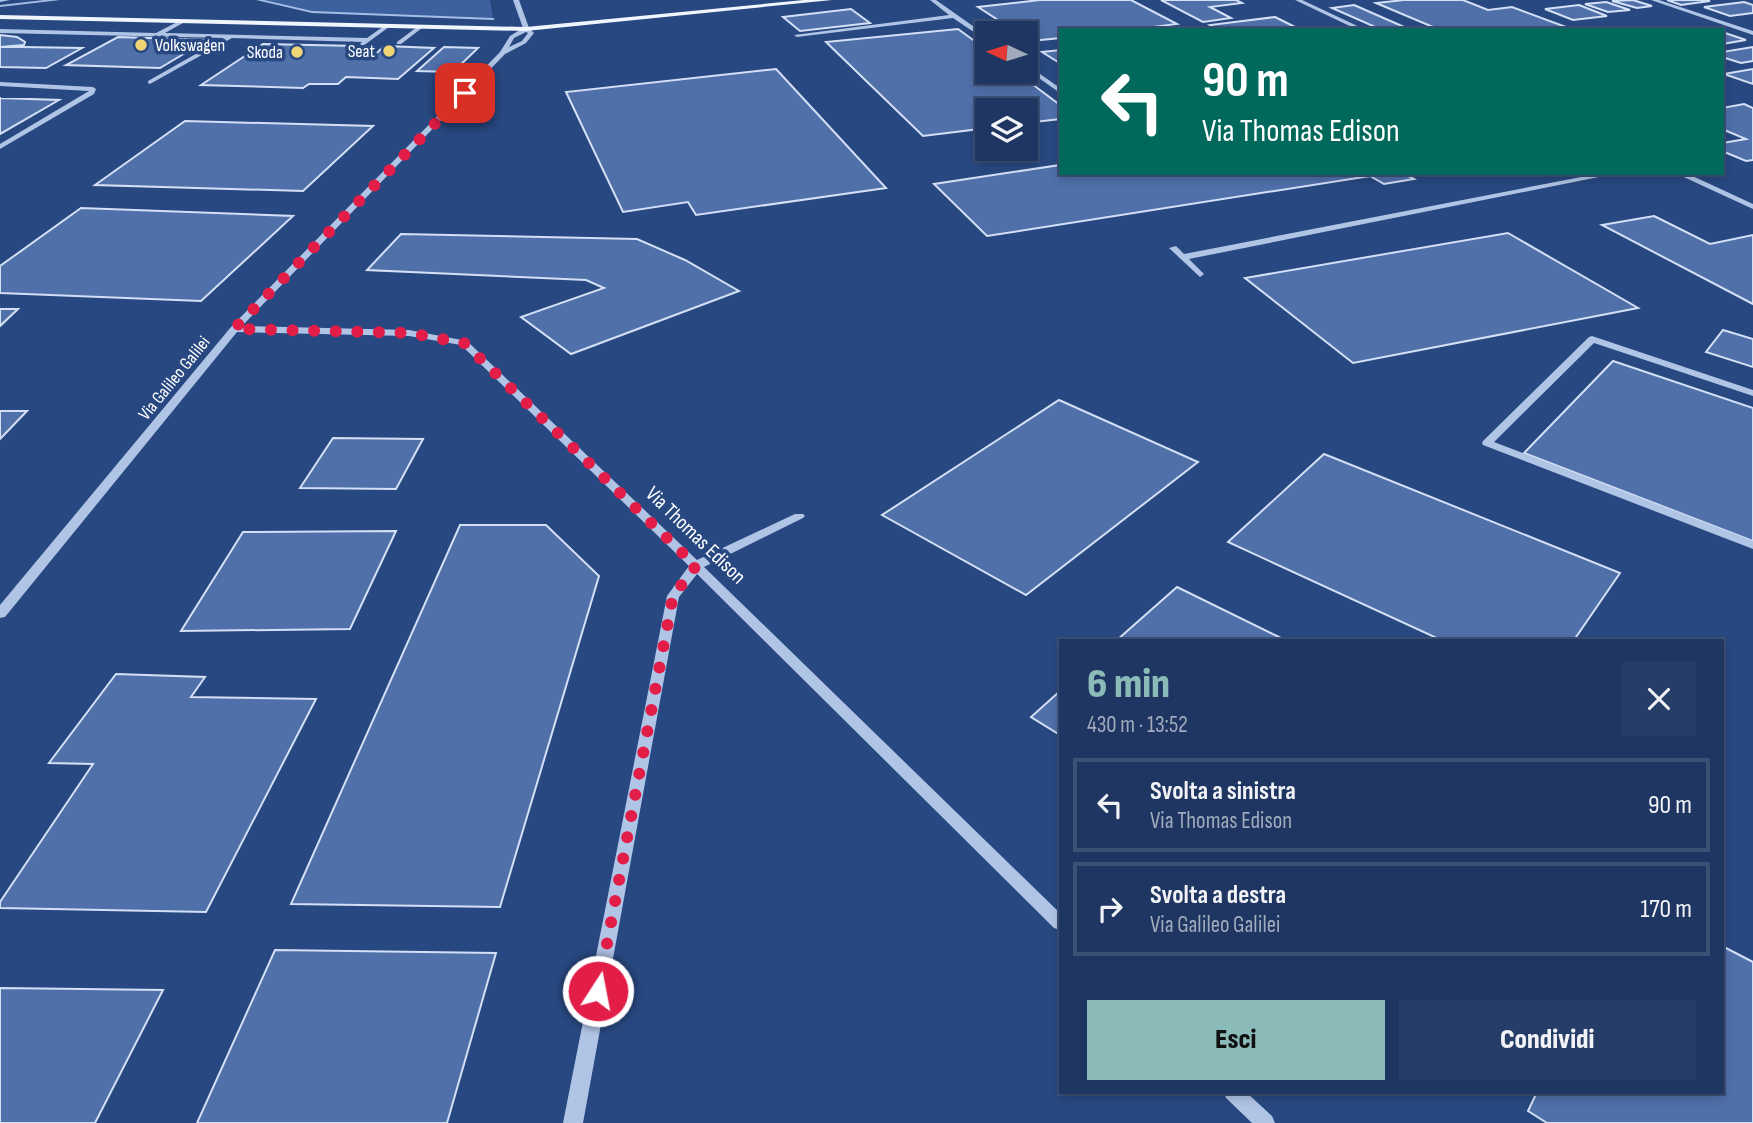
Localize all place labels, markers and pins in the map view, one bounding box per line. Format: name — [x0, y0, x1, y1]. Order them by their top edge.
place label: Volkswagen — [155, 35, 225, 56]
marker: Volkswagen — [133, 37, 149, 53]
place label: Seat — [348, 41, 375, 62]
place label: Skoda — [247, 42, 283, 63]
marker: Seat — [381, 43, 397, 59]
marker: Skoda — [289, 44, 305, 60]
pin — [435, 63, 495, 123]

